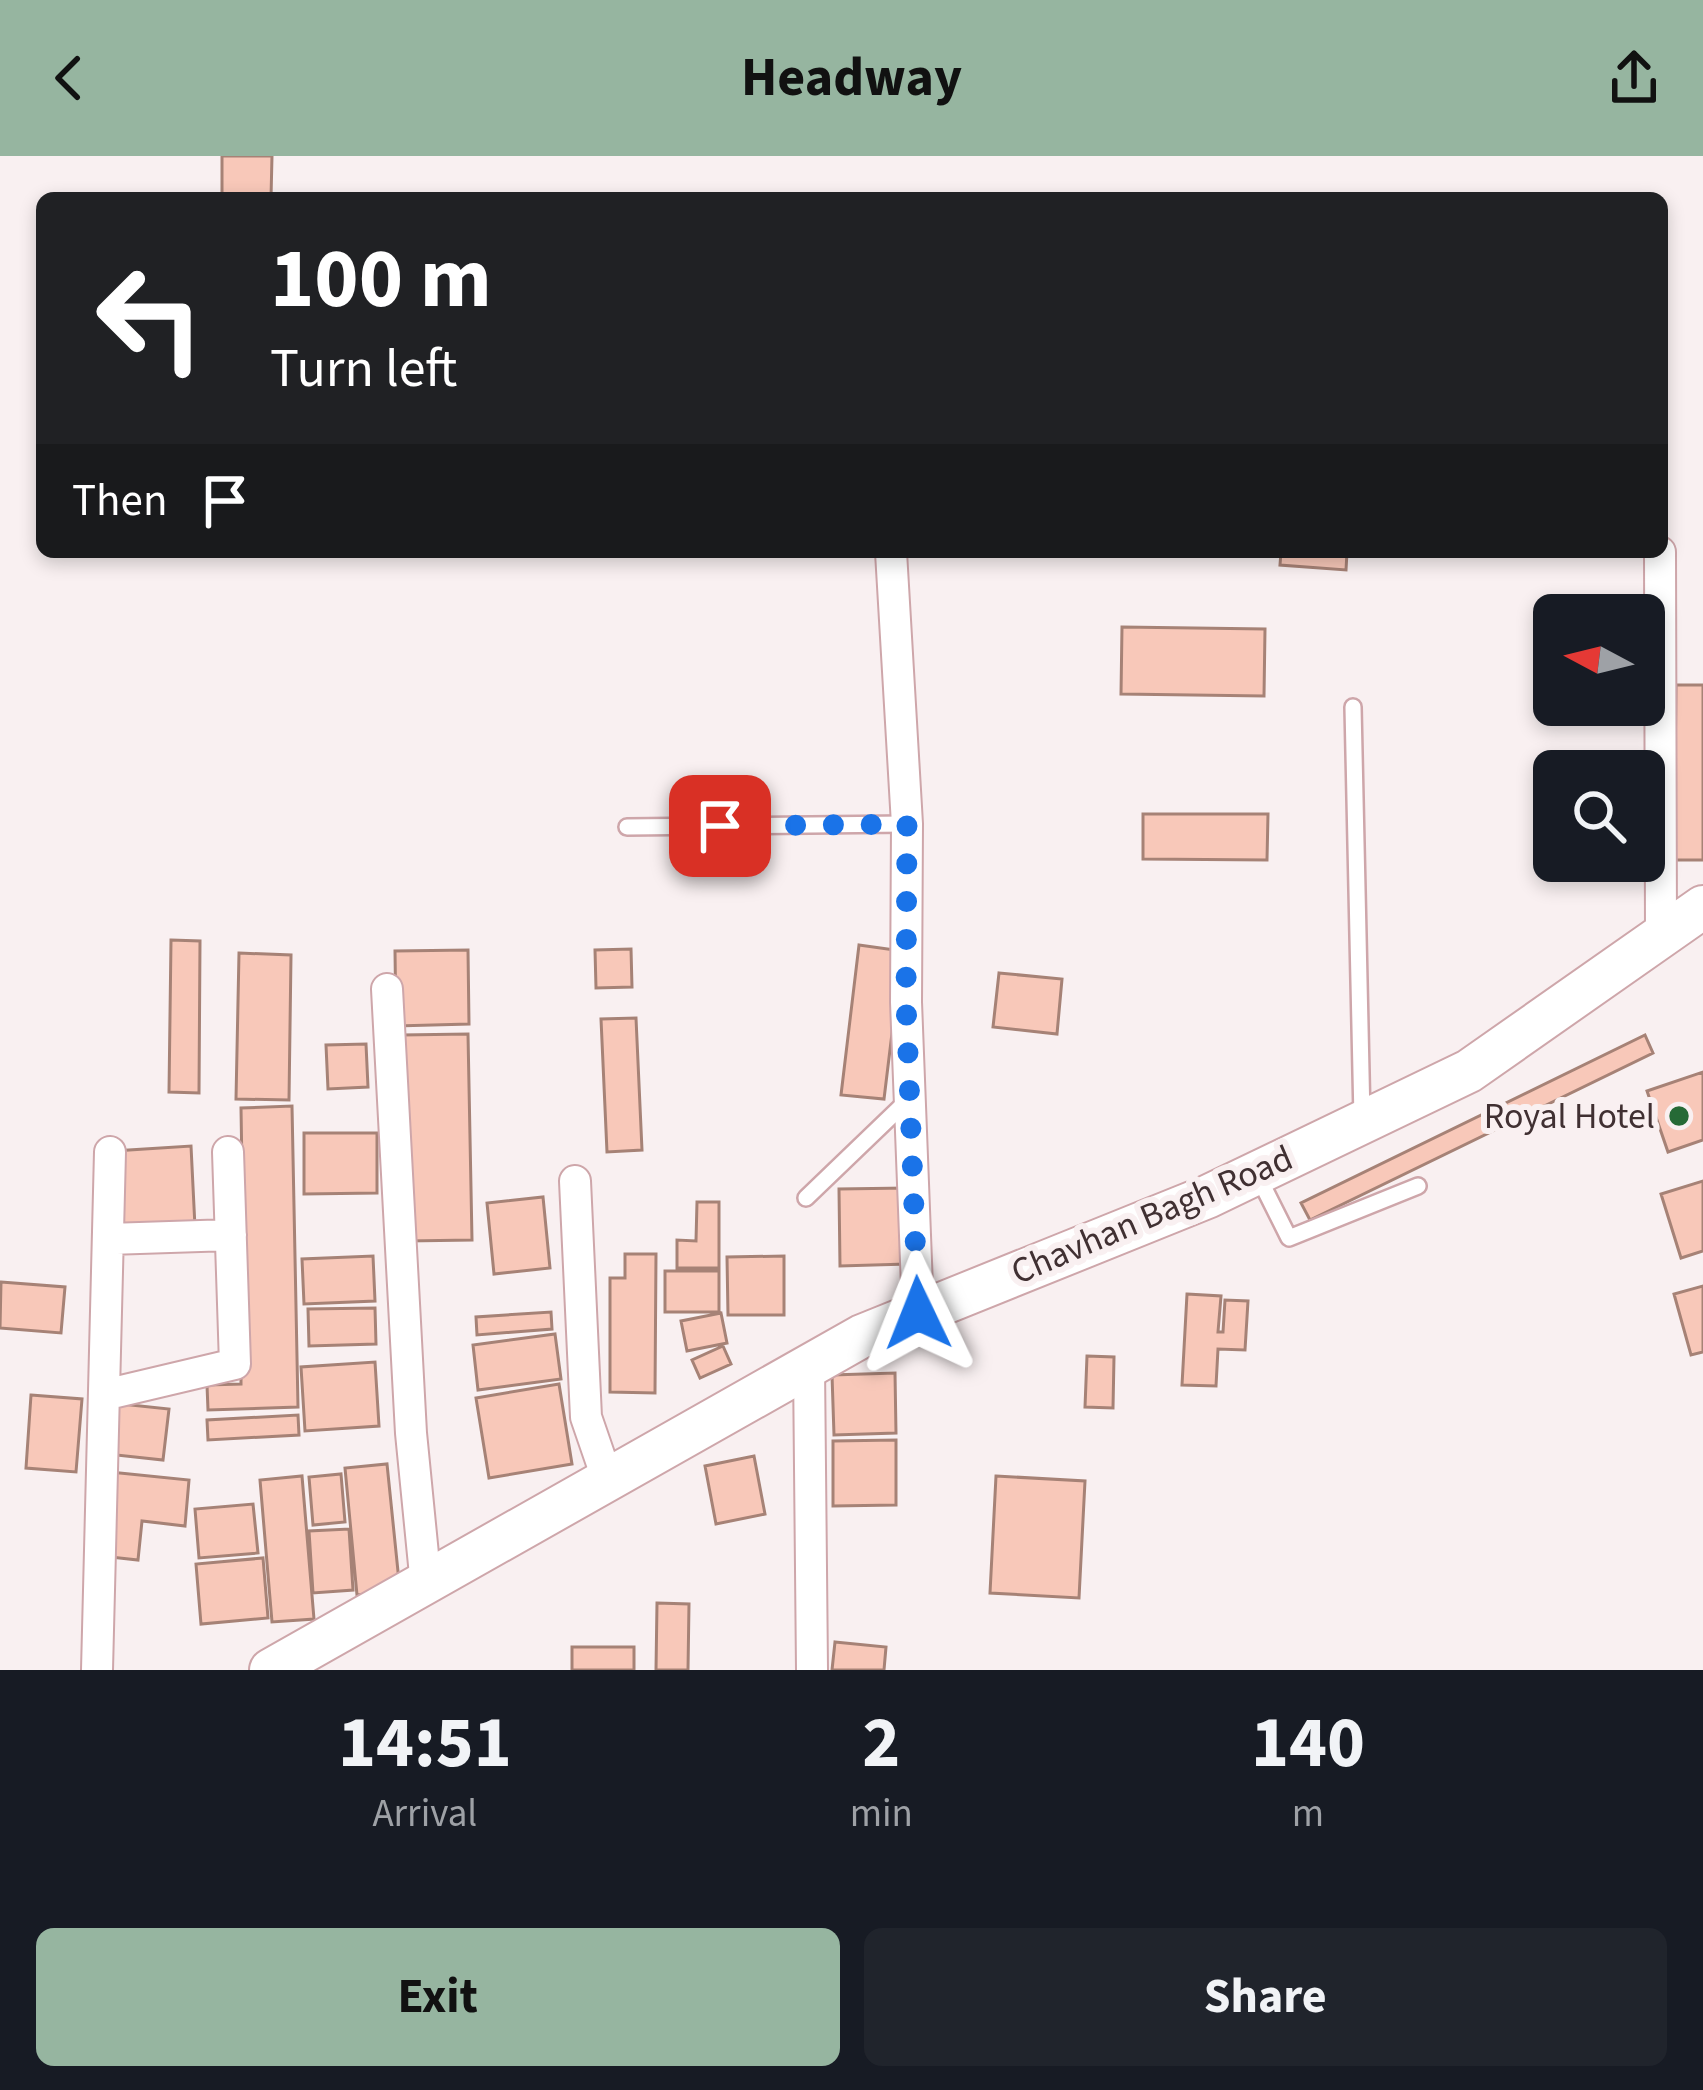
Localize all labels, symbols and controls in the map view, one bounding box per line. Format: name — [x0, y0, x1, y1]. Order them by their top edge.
text: Headway — [741, 40, 962, 117]
icon: back — [36, 45, 102, 111]
icon: share — [1601, 45, 1667, 111]
text: 100 m — [270, 220, 492, 340]
icon: left — [72, 240, 228, 396]
text: Turn left — [270, 331, 457, 408]
icon: arrive — [192, 468, 258, 534]
text: Then — [72, 469, 168, 533]
north arrow — [1533, 594, 1665, 726]
map controls — [1533, 594, 1665, 882]
button: search — [1533, 750, 1665, 882]
pin — [669, 775, 771, 877]
icon: arrive — [687, 793, 753, 859]
place label: Royal Hotel — [1484, 1091, 1655, 1142]
marker: Royal Hotel — [1666, 1103, 1692, 1129]
street label: Chavhan Bagh Road — [1003, 1133, 1301, 1297]
position arrow — [855, 1250, 981, 1376]
text: 14:51 — [338, 1692, 512, 1795]
text: 2 — [862, 1692, 900, 1795]
text: 140 — [1251, 1692, 1365, 1795]
text: Arrival — [372, 1786, 477, 1842]
text: min — [850, 1786, 913, 1842]
text: m — [1292, 1786, 1324, 1842]
button: Exit — [36, 1928, 840, 2066]
button: Share — [864, 1928, 1667, 2066]

